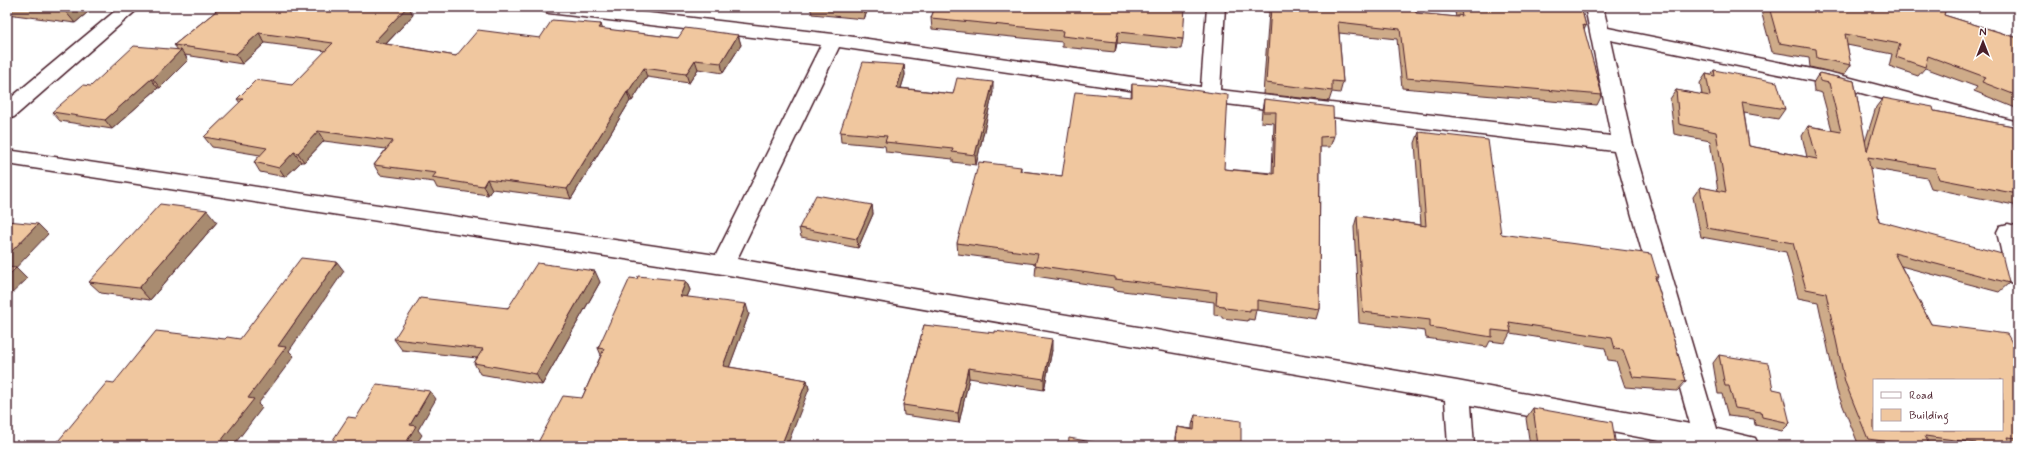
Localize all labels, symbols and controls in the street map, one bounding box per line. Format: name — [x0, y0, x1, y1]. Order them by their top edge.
north arrow — [1963, 22, 2003, 62]
text: N — [1979, 26, 1987, 40]
legend — [1873, 379, 2003, 431]
text: Road — [1909, 388, 1933, 404]
text: Building — [1909, 408, 1949, 425]

